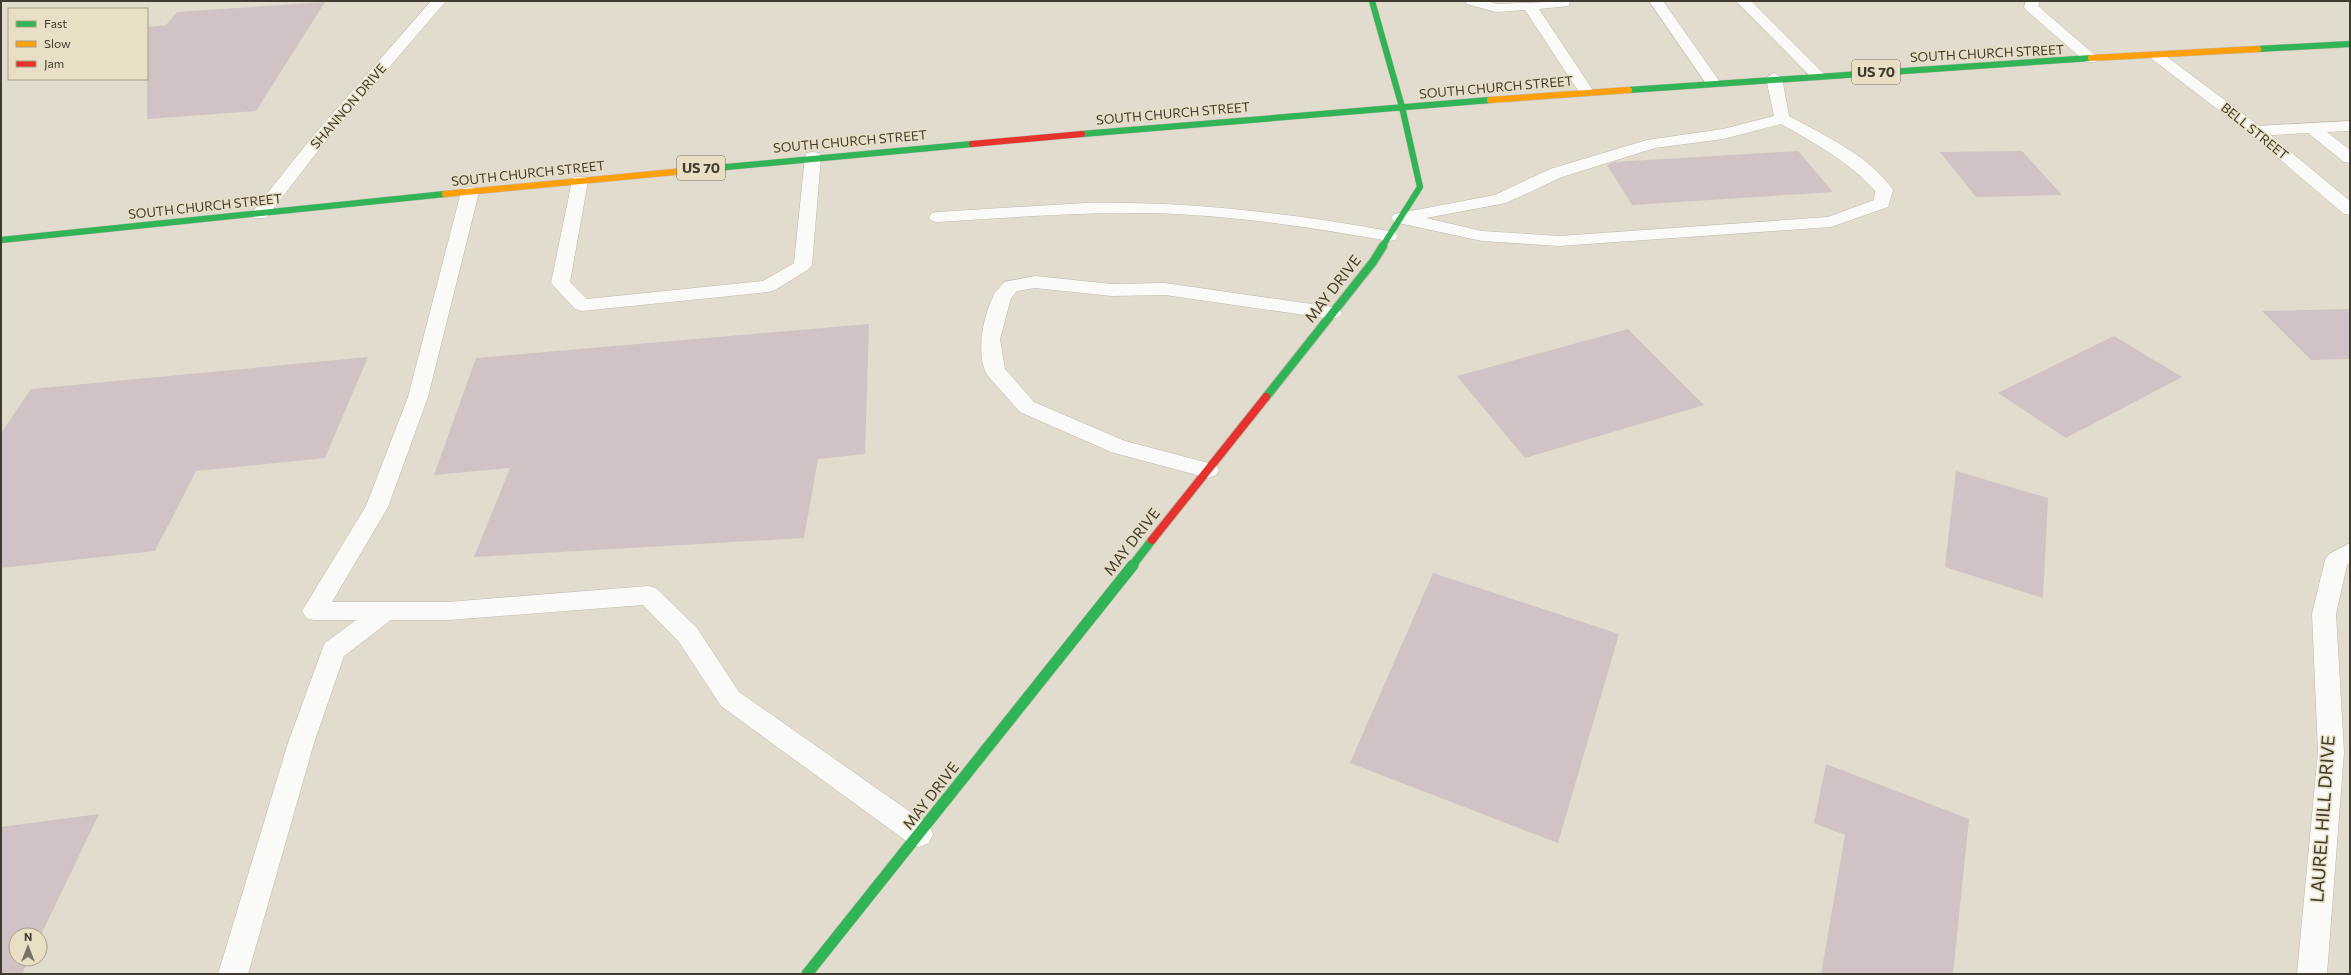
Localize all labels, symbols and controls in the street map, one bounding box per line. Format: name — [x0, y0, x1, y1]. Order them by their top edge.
legend — [8, 8, 148, 80]
text: Fast — [44, 16, 67, 30]
text: Slow — [44, 36, 71, 50]
street label: SOUTH CHURCH STREET — [1909, 41, 2065, 65]
text: Jam — [44, 56, 64, 71]
street label: SHANNON DRIVE — [307, 60, 389, 152]
road number: US 70 — [1852, 60, 1900, 84]
street label: SOUTH CHURCH STREET — [1418, 72, 1574, 102]
street label: SOUTH CHURCH STREET — [1095, 98, 1251, 128]
street label: BELL STREET — [2218, 99, 2292, 163]
street label: SOUTH CHURCH STREET — [772, 126, 928, 156]
road number: US 70 — [677, 156, 725, 180]
street label: SOUTH CHURCH STREET — [450, 157, 606, 189]
street label: SOUTH CHURCH STREET — [127, 190, 283, 222]
street label: MAY DRIVE — [1300, 251, 1364, 326]
street label: MAY DRIVE — [1099, 504, 1163, 579]
street label: LAUREL HILL DRIVE — [2305, 734, 2339, 903]
street label: MAY DRIVE — [898, 758, 962, 833]
north arrow — [8, 927, 48, 967]
text: N — [24, 930, 32, 943]

